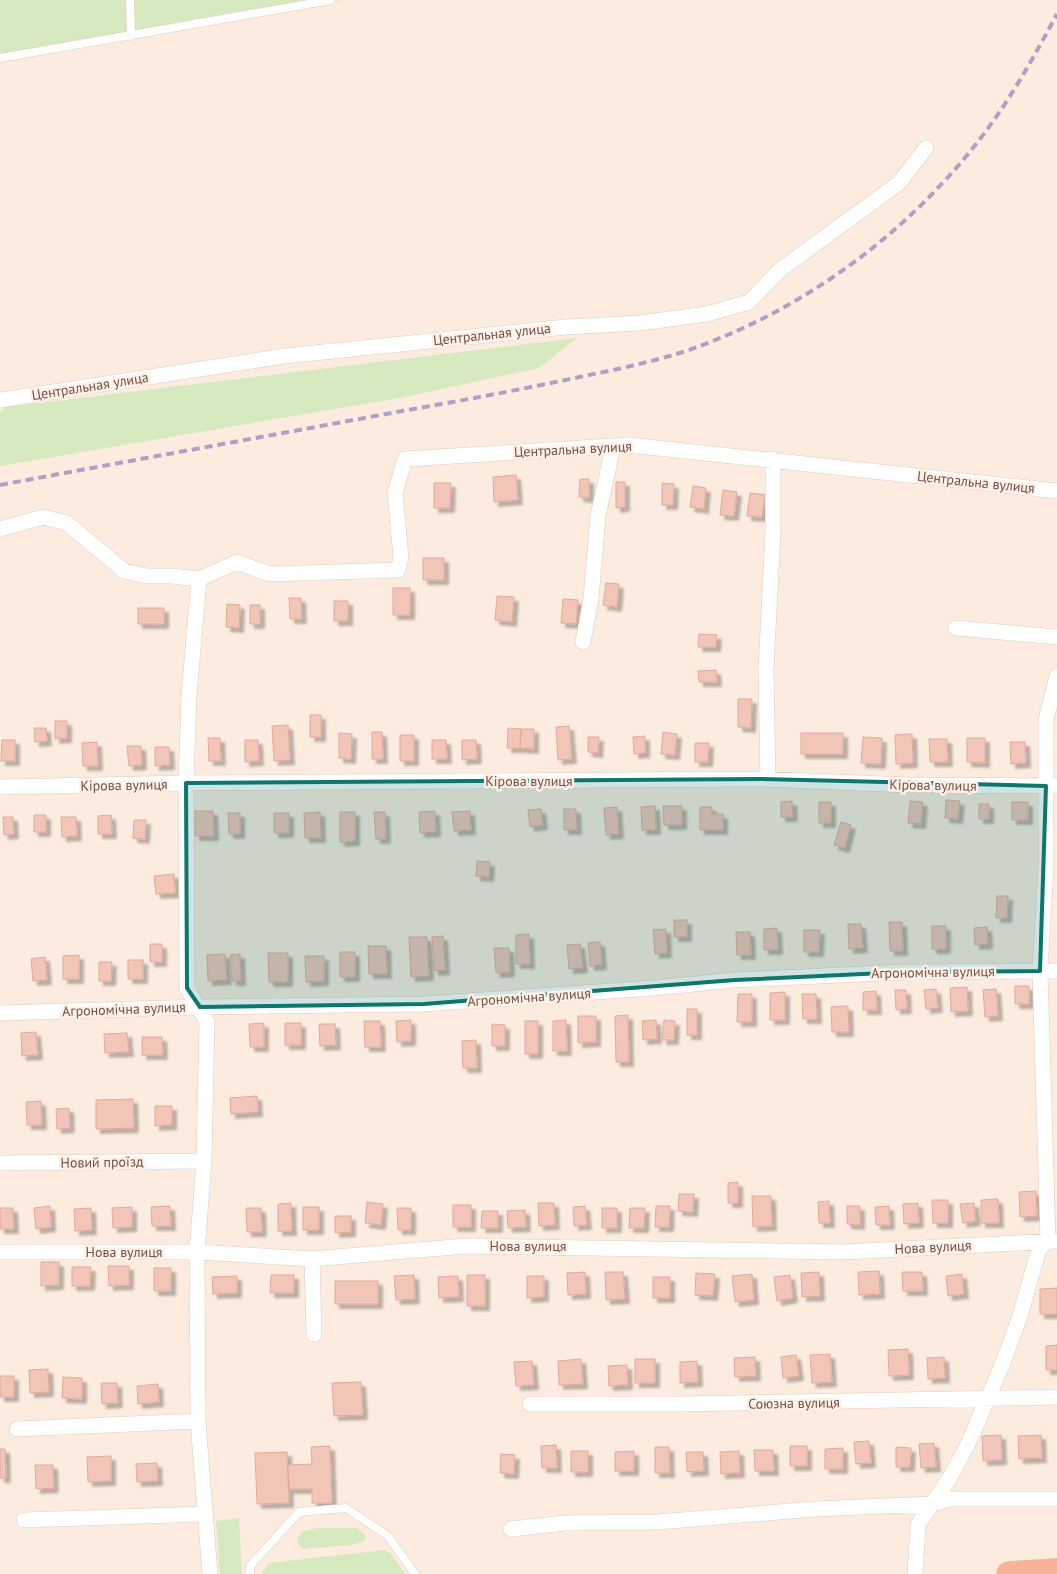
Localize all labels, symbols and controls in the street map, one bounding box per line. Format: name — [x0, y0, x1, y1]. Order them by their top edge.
street label: Центральная улица — [432, 319, 552, 349]
street label: Центральная улица — [30, 368, 150, 404]
street label: Центральна вулиця — [514, 437, 632, 461]
street label: Центральна вулиця — [916, 467, 1036, 497]
street label: Кірова вулиця — [485, 772, 573, 790]
street label: Кірова вулиця — [80, 775, 168, 795]
street label: Кірова вулиця — [889, 775, 977, 795]
street label: Агрономічна вулиця — [871, 962, 995, 982]
street label: Агрономічна вулиця — [467, 984, 591, 1010]
street label: Агрономічна вулиця — [62, 998, 186, 1020]
street label: Новий проїзд — [60, 1152, 144, 1172]
street label: Нова вулиця — [894, 1236, 972, 1258]
street label: Нова вулиця — [490, 1237, 566, 1255]
street label: Нова вулиця — [86, 1243, 162, 1261]
street label: Союзна вулиця — [748, 1393, 840, 1413]

